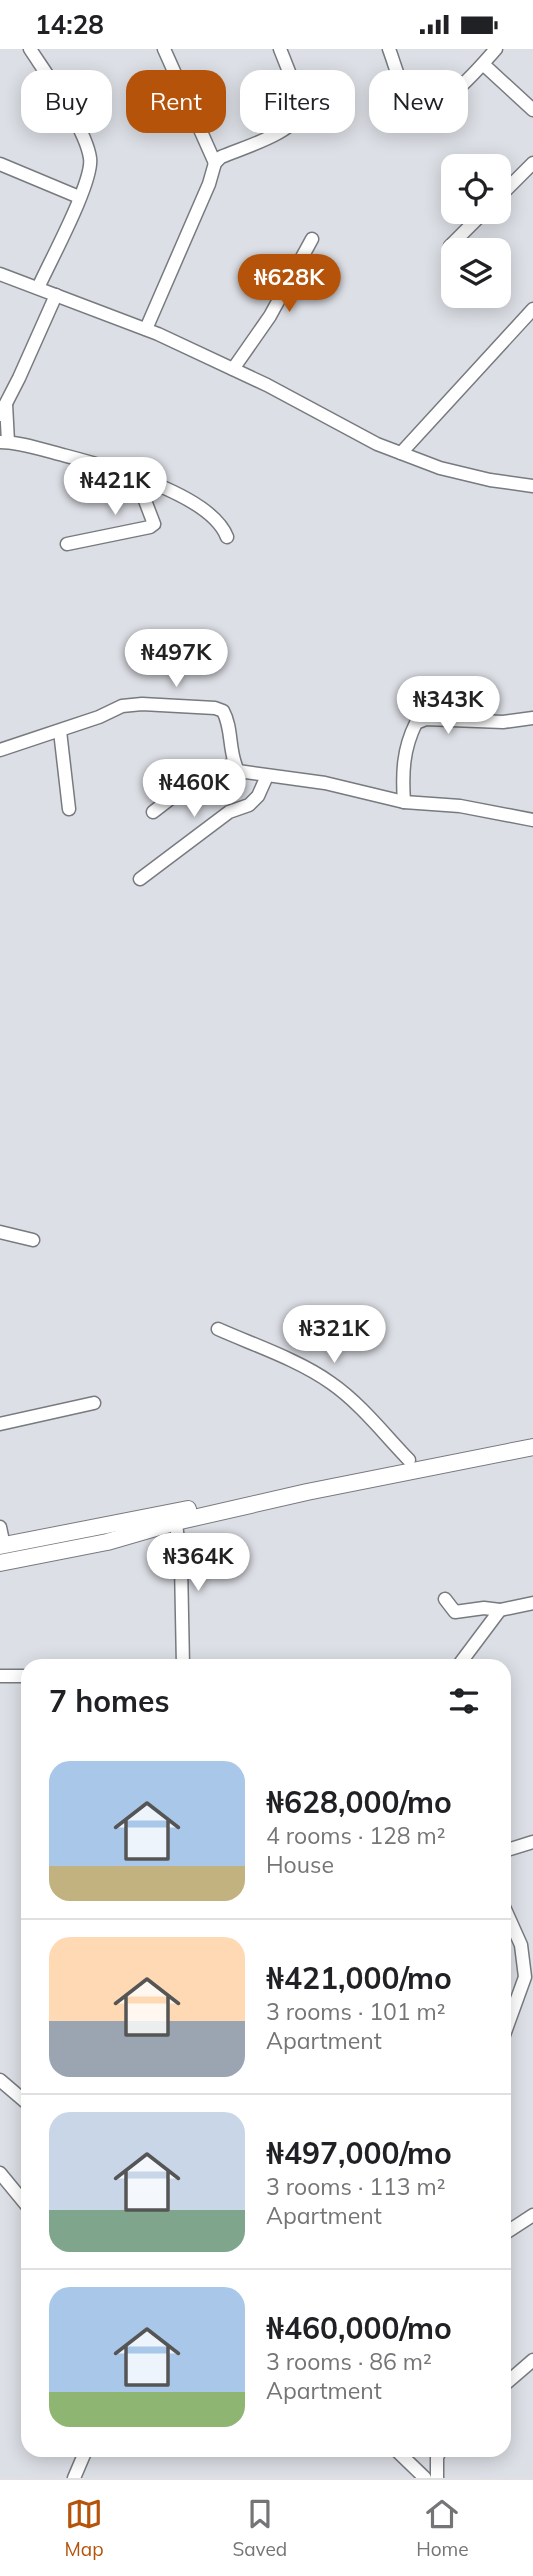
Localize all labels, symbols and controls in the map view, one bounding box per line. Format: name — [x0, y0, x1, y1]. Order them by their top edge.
text: 14:28 — [35, 8, 104, 41]
chip: Buy — [21, 70, 112, 133]
chip: Rent — [126, 70, 226, 133]
chip: Filters — [240, 70, 355, 133]
chip: New — [369, 70, 468, 133]
map controls — [441, 154, 511, 308]
button: locate — [441, 154, 511, 224]
button: layers — [441, 238, 511, 308]
pin: ₦628K — [240, 254, 338, 314]
text: ₦628K — [254, 262, 324, 291]
pin: ₦421K — [66, 457, 164, 517]
text: ₦421K — [80, 465, 150, 494]
pin: ₦497K — [127, 629, 225, 689]
text: ₦497K — [141, 637, 211, 666]
pin: ₦343K — [399, 677, 497, 736]
text: ₦343K — [413, 684, 483, 713]
pin: ₦460K — [145, 759, 243, 819]
text: ₦460K — [159, 767, 229, 796]
pin: ₦321K — [285, 1305, 383, 1365]
text: ₦321K — [299, 1313, 369, 1342]
pin: ₦364K — [149, 1533, 247, 1593]
text: ₦364K — [163, 1541, 233, 1570]
text: 7 homes — [49, 1682, 170, 1720]
icon: filters — [445, 1682, 483, 1720]
text: ₦628,000/mo — [266, 1783, 452, 1821]
icon: home — [105, 1789, 189, 1873]
text: 4 rooms · 128 m² — [266, 1821, 446, 1850]
text: House — [266, 1850, 334, 1879]
text: ₦421,000/mo — [266, 1959, 452, 1997]
icon: home — [105, 1965, 189, 2049]
text: 3 rooms · 101 m² — [266, 1997, 446, 2026]
text: Apartment — [266, 2026, 382, 2055]
text: ₦497,000/mo — [266, 2134, 452, 2172]
icon: home — [105, 2140, 189, 2224]
text: 3 rooms · 113 m² — [266, 2172, 446, 2201]
text: Apartment — [266, 2201, 382, 2230]
text: ₦460,000/mo — [266, 2309, 452, 2347]
icon: home — [105, 2315, 189, 2399]
text: 3 rooms · 86 m² — [266, 2347, 432, 2376]
text: Apartment — [266, 2376, 382, 2405]
tab: Map — [64, 2495, 104, 2561]
tab: Saved — [232, 2495, 287, 2561]
tab: Home — [416, 2495, 469, 2561]

